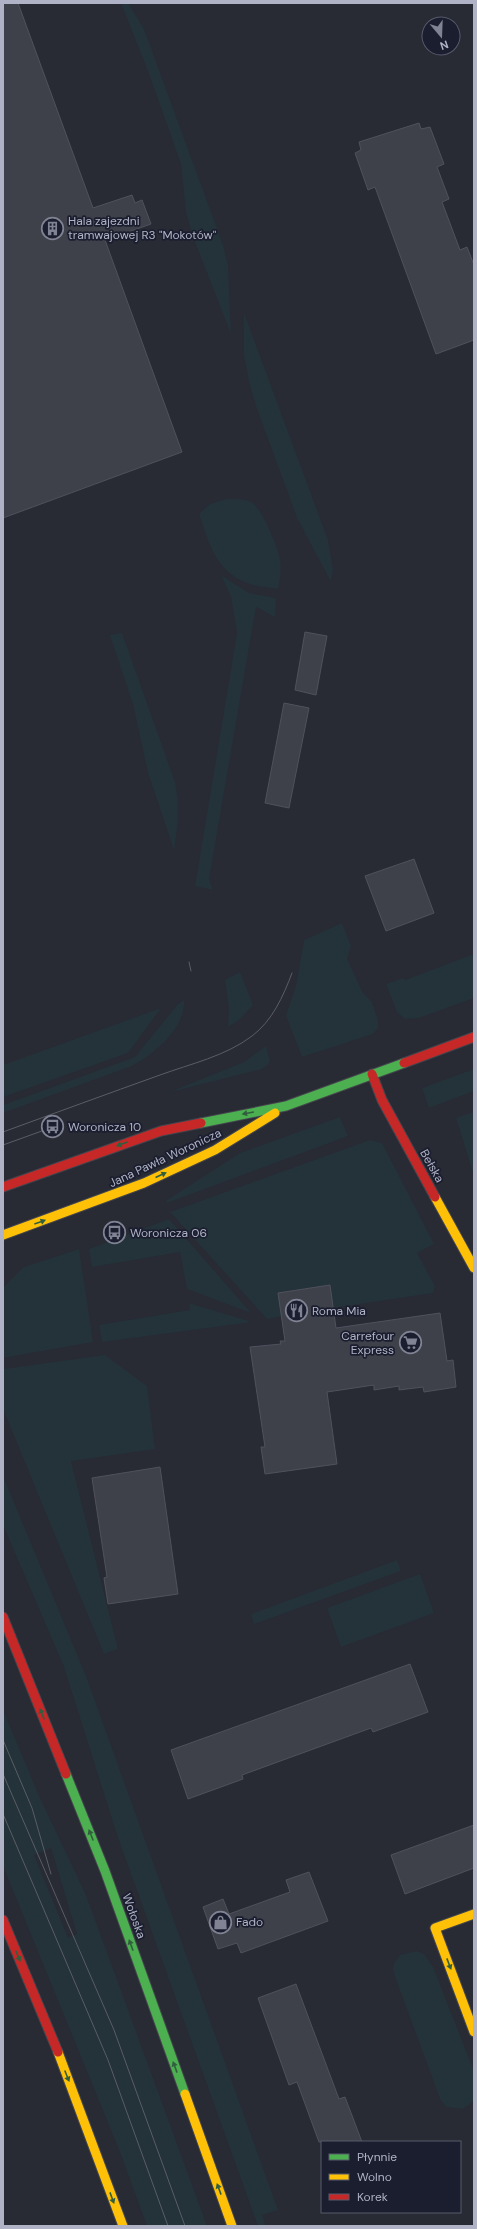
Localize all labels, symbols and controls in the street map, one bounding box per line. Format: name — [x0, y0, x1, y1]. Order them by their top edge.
north arrow — [421, 16, 461, 56]
text: N — [438, 38, 450, 53]
place label: Hala zajezdni tramwajowej R3 "Mokotów" — [68, 213, 217, 243]
building icon: Hala zajezdni tramwajowej R3 "Mokotów" — [39, 215, 65, 241]
one-way arrow — [241, 1110, 254, 1116]
bus stop icon: Woronicza 10 — [40, 1114, 66, 1140]
place label: Woronicza 10 — [68, 1119, 141, 1135]
street label: Jana Pawła Woronicza — [106, 1125, 224, 1191]
one-way arrow — [115, 1142, 127, 1148]
street label: Bełska — [416, 1147, 448, 1185]
one-way arrow — [155, 1172, 167, 1178]
one-way arrow — [34, 1219, 46, 1225]
bus stop icon: Woronicza 06 — [101, 1220, 127, 1246]
place label: Woronicza 06 — [130, 1225, 207, 1241]
restaurant icon: Roma Mia — [284, 1298, 310, 1324]
place label: Roma Mia — [312, 1303, 366, 1319]
place label: Carrefour Express — [341, 1328, 395, 1358]
supermarket icon: Carrefour Express — [397, 1330, 423, 1356]
one-way arrow — [39, 1708, 45, 1719]
one-way arrow — [87, 1828, 93, 1840]
street label: Wołoska — [118, 1891, 150, 1941]
shop icon: Fado — [207, 1909, 233, 1935]
place label: Fado — [236, 1914, 263, 1930]
one-way arrow — [128, 1938, 134, 1950]
one-way arrow — [16, 1950, 22, 1962]
one-way arrow — [446, 1959, 452, 1971]
one-way arrow — [172, 2060, 178, 2072]
one-way arrow — [65, 2071, 71, 2083]
legend — [321, 2141, 461, 2213]
text: Płynnie — [357, 2149, 397, 2165]
text: Wolno — [357, 2169, 392, 2185]
one-way arrow — [216, 2183, 222, 2195]
text: Korek — [357, 2189, 388, 2205]
one-way arrow — [110, 2193, 116, 2205]

